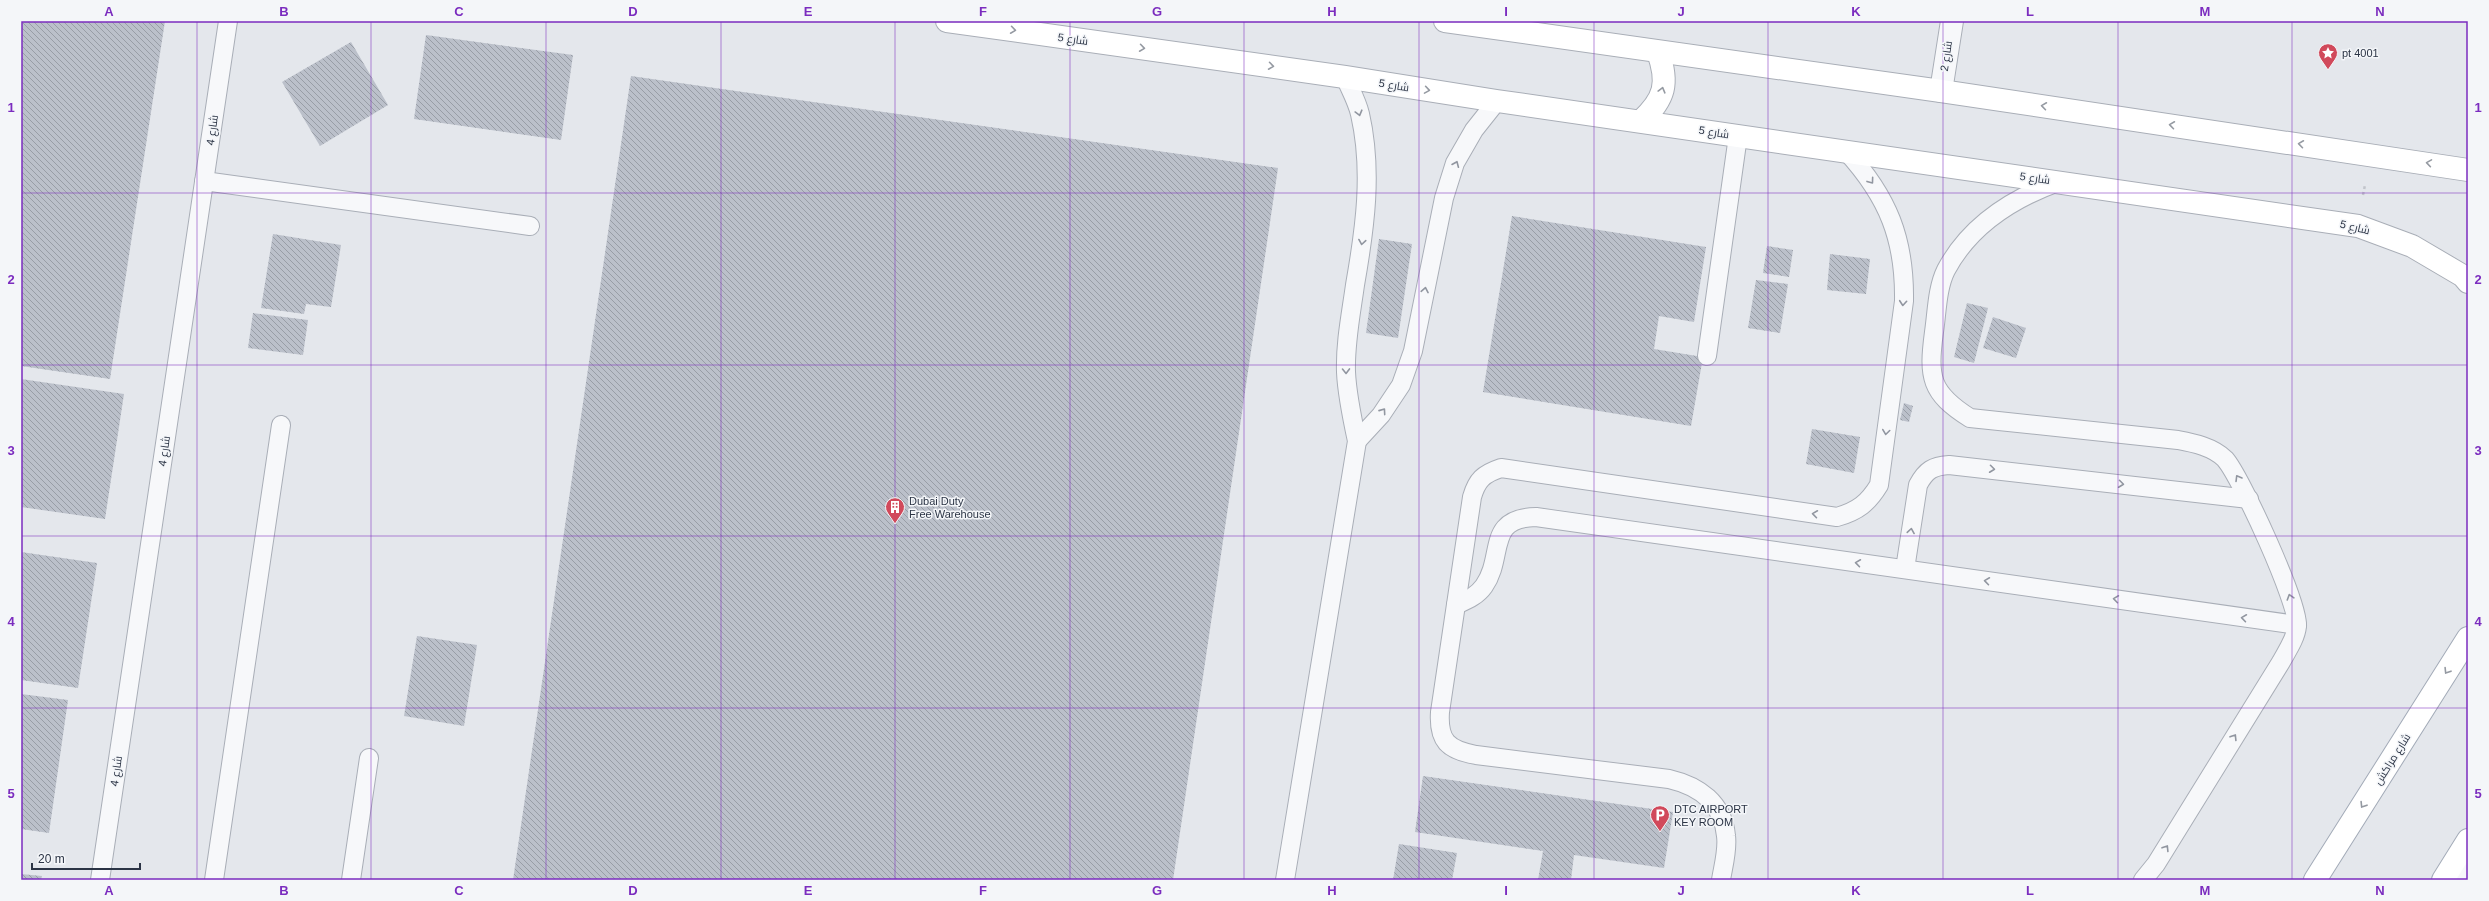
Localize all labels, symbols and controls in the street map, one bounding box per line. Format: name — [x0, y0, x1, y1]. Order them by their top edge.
text: A — [104, 4, 114, 19]
text: B — [279, 4, 289, 19]
text: C — [454, 4, 464, 19]
text: D — [628, 4, 638, 19]
text: E — [804, 4, 813, 19]
text: F — [979, 4, 987, 19]
text: G — [1152, 4, 1162, 19]
text: H — [1327, 4, 1337, 19]
text: I — [1504, 4, 1508, 19]
text: J — [1677, 4, 1685, 19]
text: K — [1851, 4, 1861, 19]
text: L — [2026, 4, 2034, 19]
text: M — [2200, 4, 2210, 19]
text: N — [2375, 4, 2385, 19]
one-way arrow — [1010, 25, 1016, 34]
street label: شارع 5 — [1057, 31, 1089, 49]
street label: شارع 2 — [1938, 40, 1956, 72]
place icon: pt 4001 — [2317, 42, 2339, 70]
one-way arrow — [1139, 43, 1145, 52]
place label: pt 4001 — [2342, 47, 2379, 59]
one-way arrow — [1268, 61, 1274, 70]
street label: شارع 5 — [1378, 77, 1410, 95]
one-way arrow — [1424, 85, 1430, 94]
one-way arrow — [1658, 87, 1666, 93]
text: 1 — [7, 100, 15, 115]
text: 1 — [2474, 100, 2482, 115]
one-way arrow — [2041, 102, 2047, 111]
one-way arrow — [1354, 110, 1363, 117]
street label: شارع 4 — [204, 114, 222, 146]
one-way arrow — [2169, 121, 2175, 130]
street label: شارع 5 — [1698, 124, 1730, 142]
one-way arrow — [2298, 140, 2304, 149]
one-way arrow — [2426, 160, 2433, 168]
one-way arrow — [1451, 161, 1459, 168]
street label: شارع 5 — [2019, 170, 2051, 188]
one-way arrow — [1866, 176, 1873, 183]
street label: شارع 5 — [2338, 217, 2371, 238]
one-way arrow — [1358, 239, 1367, 245]
text: 2 — [7, 272, 15, 287]
text: 2 — [2474, 272, 2482, 287]
one-way arrow — [1420, 287, 1429, 293]
one-way arrow — [1899, 300, 1908, 306]
one-way arrow — [1342, 368, 1350, 374]
one-way arrow — [1378, 409, 1385, 416]
one-way arrow — [1882, 429, 1891, 435]
street label: شارع 4 — [156, 435, 174, 467]
text: 3 — [7, 443, 15, 458]
text: 3 — [2474, 443, 2482, 458]
one-way arrow — [1989, 465, 1995, 474]
one-way arrow — [2236, 475, 2243, 482]
one-way arrow — [2118, 479, 2124, 488]
place label: Dubai Duty Free Warehouse — [909, 495, 991, 520]
building icon: Dubai Duty Free Warehouse — [884, 496, 906, 524]
one-way arrow — [1812, 510, 1819, 519]
one-way arrow — [1906, 528, 1915, 534]
one-way arrow — [1855, 559, 1861, 568]
one-way arrow — [1984, 577, 1990, 586]
one-way arrow — [2287, 594, 2295, 601]
one-way arrow — [2113, 595, 2119, 604]
text: 4 — [7, 614, 15, 629]
one-way arrow — [2241, 614, 2248, 623]
text: 4 — [2474, 614, 2482, 629]
one-way arrow — [2444, 667, 2452, 674]
street label: شارع مراكش — [2371, 731, 2414, 788]
one-way arrow — [2229, 734, 2236, 741]
street label: شارع 4 — [108, 755, 126, 787]
text: 5 — [7, 786, 15, 801]
text: 5 — [2474, 786, 2482, 801]
one-way arrow — [2360, 801, 2367, 808]
place label: DTC AIRPORT KEY ROOM — [1674, 803, 1748, 828]
parking icon: DTC AIRPORT KEY ROOM — [1649, 804, 1671, 832]
scale bar — [32, 845, 140, 871]
one-way arrow — [2161, 845, 2169, 852]
text: 20 m — [38, 852, 65, 866]
text: A — [104, 883, 114, 898]
text: B — [279, 883, 289, 898]
text: C — [454, 883, 464, 898]
text: D — [628, 883, 638, 898]
text: E — [804, 883, 813, 898]
text: F — [979, 883, 987, 898]
text: G — [1152, 883, 1162, 898]
text: H — [1327, 883, 1337, 898]
text: I — [1504, 883, 1508, 898]
text: J — [1677, 883, 1685, 898]
text: K — [1851, 883, 1861, 898]
text: L — [2026, 883, 2034, 898]
text: M — [2200, 883, 2210, 898]
text: N — [2375, 883, 2385, 898]

